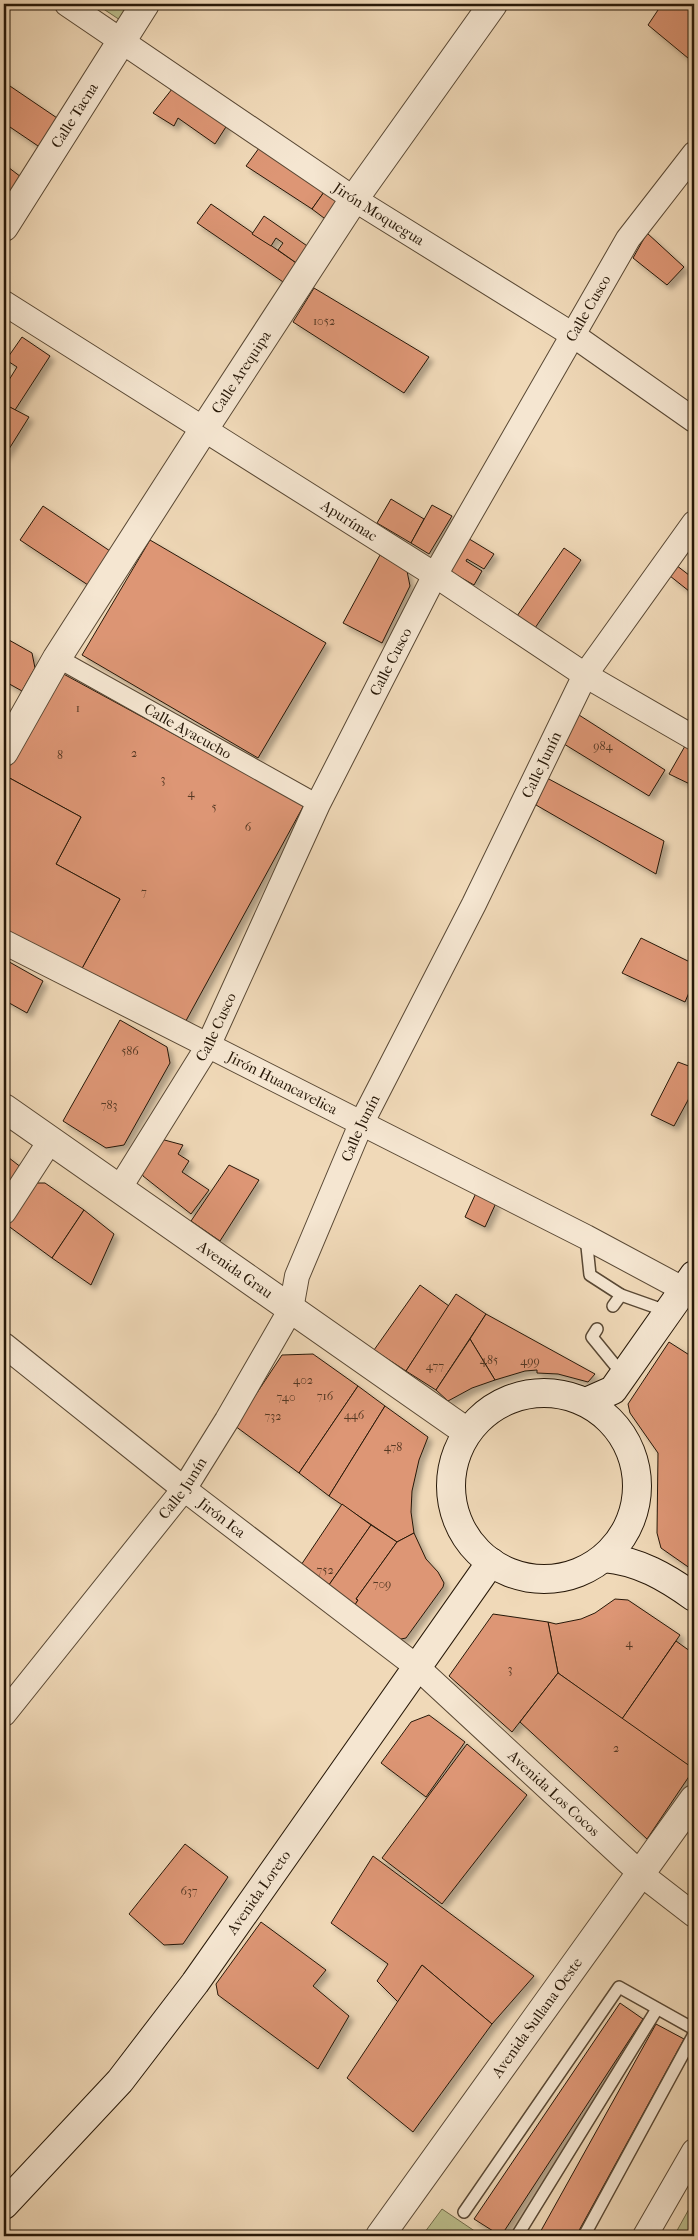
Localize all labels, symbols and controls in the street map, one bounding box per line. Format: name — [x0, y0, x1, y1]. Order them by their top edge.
street label: Calle Tacna — [47, 78, 102, 152]
street label: Jirón Moquegua — [329, 178, 429, 250]
street label: Calle Cusco — [562, 271, 615, 345]
house number: 1052 — [313, 314, 335, 328]
street label: Calle Arequipa — [208, 326, 275, 417]
street label: Apurímac — [317, 496, 381, 545]
street label: Calle Cusco — [366, 624, 416, 699]
street label: Calle Ayacucho — [141, 700, 235, 763]
house number: 1 — [76, 701, 80, 715]
street label: Calle Junín — [518, 728, 565, 801]
house number: 984 — [593, 739, 614, 753]
house number: 2 — [131, 746, 137, 760]
house number: 8 — [57, 748, 63, 762]
house number: 3 — [161, 772, 166, 786]
house number: 4 — [187, 786, 195, 800]
house number: 5 — [211, 800, 217, 814]
house number: 6 — [245, 820, 252, 834]
house number: 7 — [141, 885, 147, 899]
street label: Calle Cusco — [192, 989, 240, 1065]
house number: 586 — [121, 1044, 139, 1058]
street label: Jirón Huancavelica — [223, 1047, 341, 1119]
street label: Calle Junín — [337, 1091, 384, 1164]
house number: 783 — [101, 1098, 117, 1112]
street label: Avenida Grau — [193, 1237, 277, 1303]
house number: 485 — [480, 1353, 498, 1367]
house number: 499 — [520, 1354, 540, 1368]
house number: 477 — [426, 1359, 444, 1373]
house number: 402 — [293, 1373, 313, 1387]
house number: 716 — [317, 1389, 334, 1403]
house number: 740 — [276, 1390, 296, 1404]
house number: 446 — [344, 1408, 365, 1422]
house number: 732 — [265, 1409, 281, 1423]
house number: 478 — [384, 1440, 402, 1454]
street label: Calle Junín — [154, 1454, 211, 1523]
street label: Jirón Ica — [194, 1493, 250, 1542]
house number: 752 — [316, 1563, 334, 1577]
house number: 709 — [373, 1577, 391, 1591]
house number: 4 — [625, 1636, 633, 1650]
house number: 3 — [508, 1662, 513, 1676]
house number: 2 — [613, 1741, 619, 1755]
street label: Avenida Los Cocos — [503, 1746, 604, 1841]
street label: Avenida Loreto — [222, 1846, 295, 1939]
house number: 637 — [180, 1884, 198, 1898]
street label: Avenida Sullana Oeste — [487, 1954, 586, 2082]

